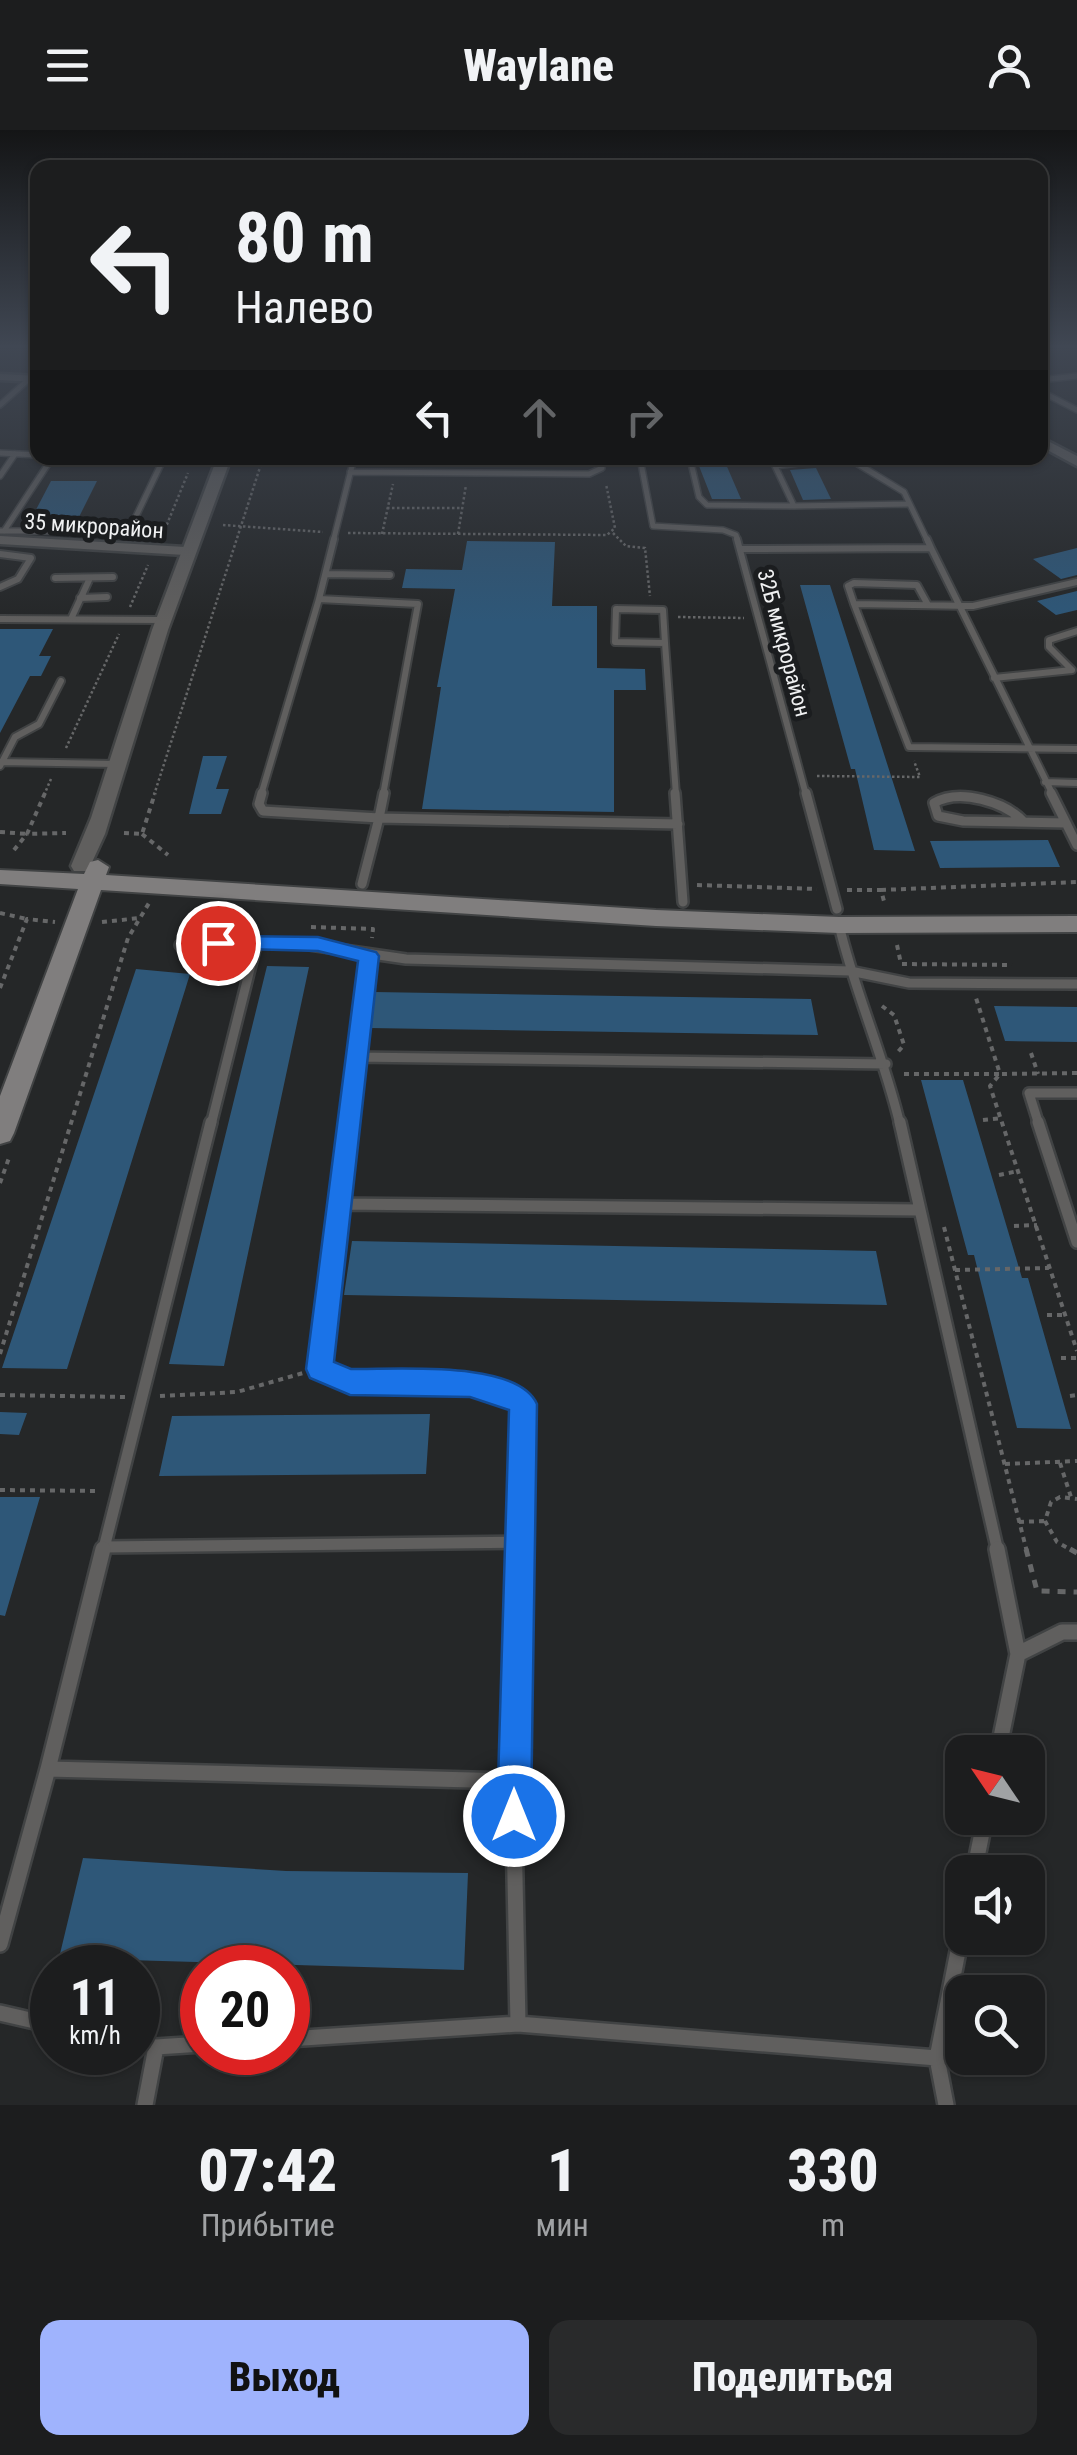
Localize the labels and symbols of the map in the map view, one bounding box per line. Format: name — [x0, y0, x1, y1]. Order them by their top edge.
street label: 35 микрорайон — [24, 509, 164, 543]
street label: 32Б микрорайон — [752, 567, 816, 719]
pin — [176, 901, 261, 986]
north arrow — [945, 1735, 1045, 1835]
position arrow — [462, 1764, 566, 1868]
speed limit sign: 20 — [180, 1945, 310, 2075]

